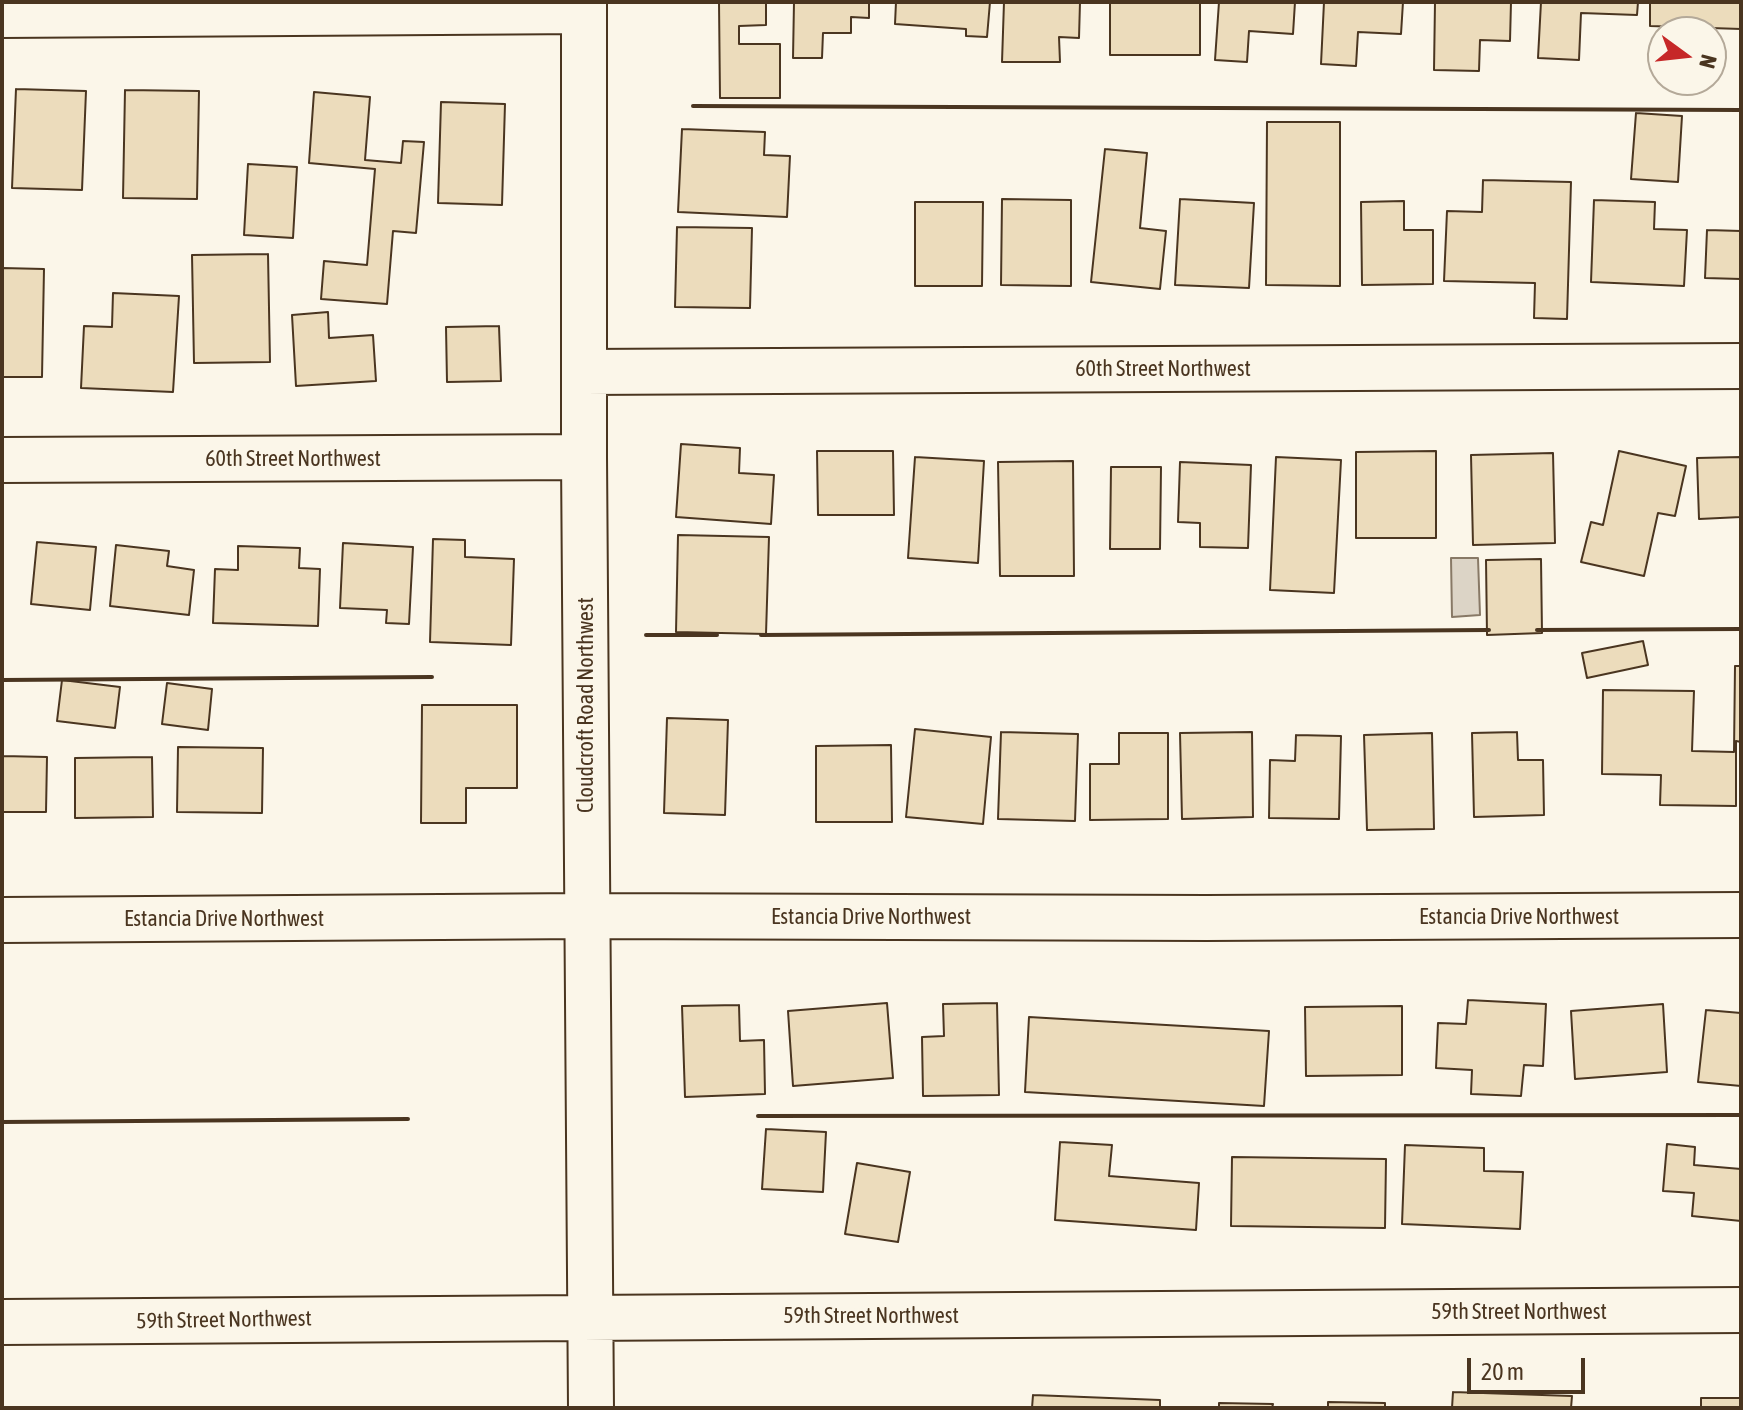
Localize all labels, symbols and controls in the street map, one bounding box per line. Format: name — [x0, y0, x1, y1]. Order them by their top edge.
north arrow — [1647, 16, 1727, 96]
text: N — [1694, 52, 1722, 71]
street label: 60th Street Northwest — [1075, 356, 1251, 382]
street label: 60th Street Northwest — [205, 446, 381, 472]
street label: Cloudcroft Road Northwest — [573, 597, 599, 813]
street label: Estancia Drive Northwest — [771, 904, 971, 930]
street label: Estancia Drive Northwest — [1419, 904, 1619, 930]
street label: Estancia Drive Northwest — [124, 906, 324, 932]
street label: 59th Street Northwest — [1431, 1299, 1607, 1325]
street label: 59th Street Northwest — [783, 1303, 959, 1329]
street label: 59th Street Northwest — [136, 1305, 312, 1335]
scale bar — [1471, 1342, 1589, 1392]
text: 20 m — [1481, 1358, 1524, 1385]

